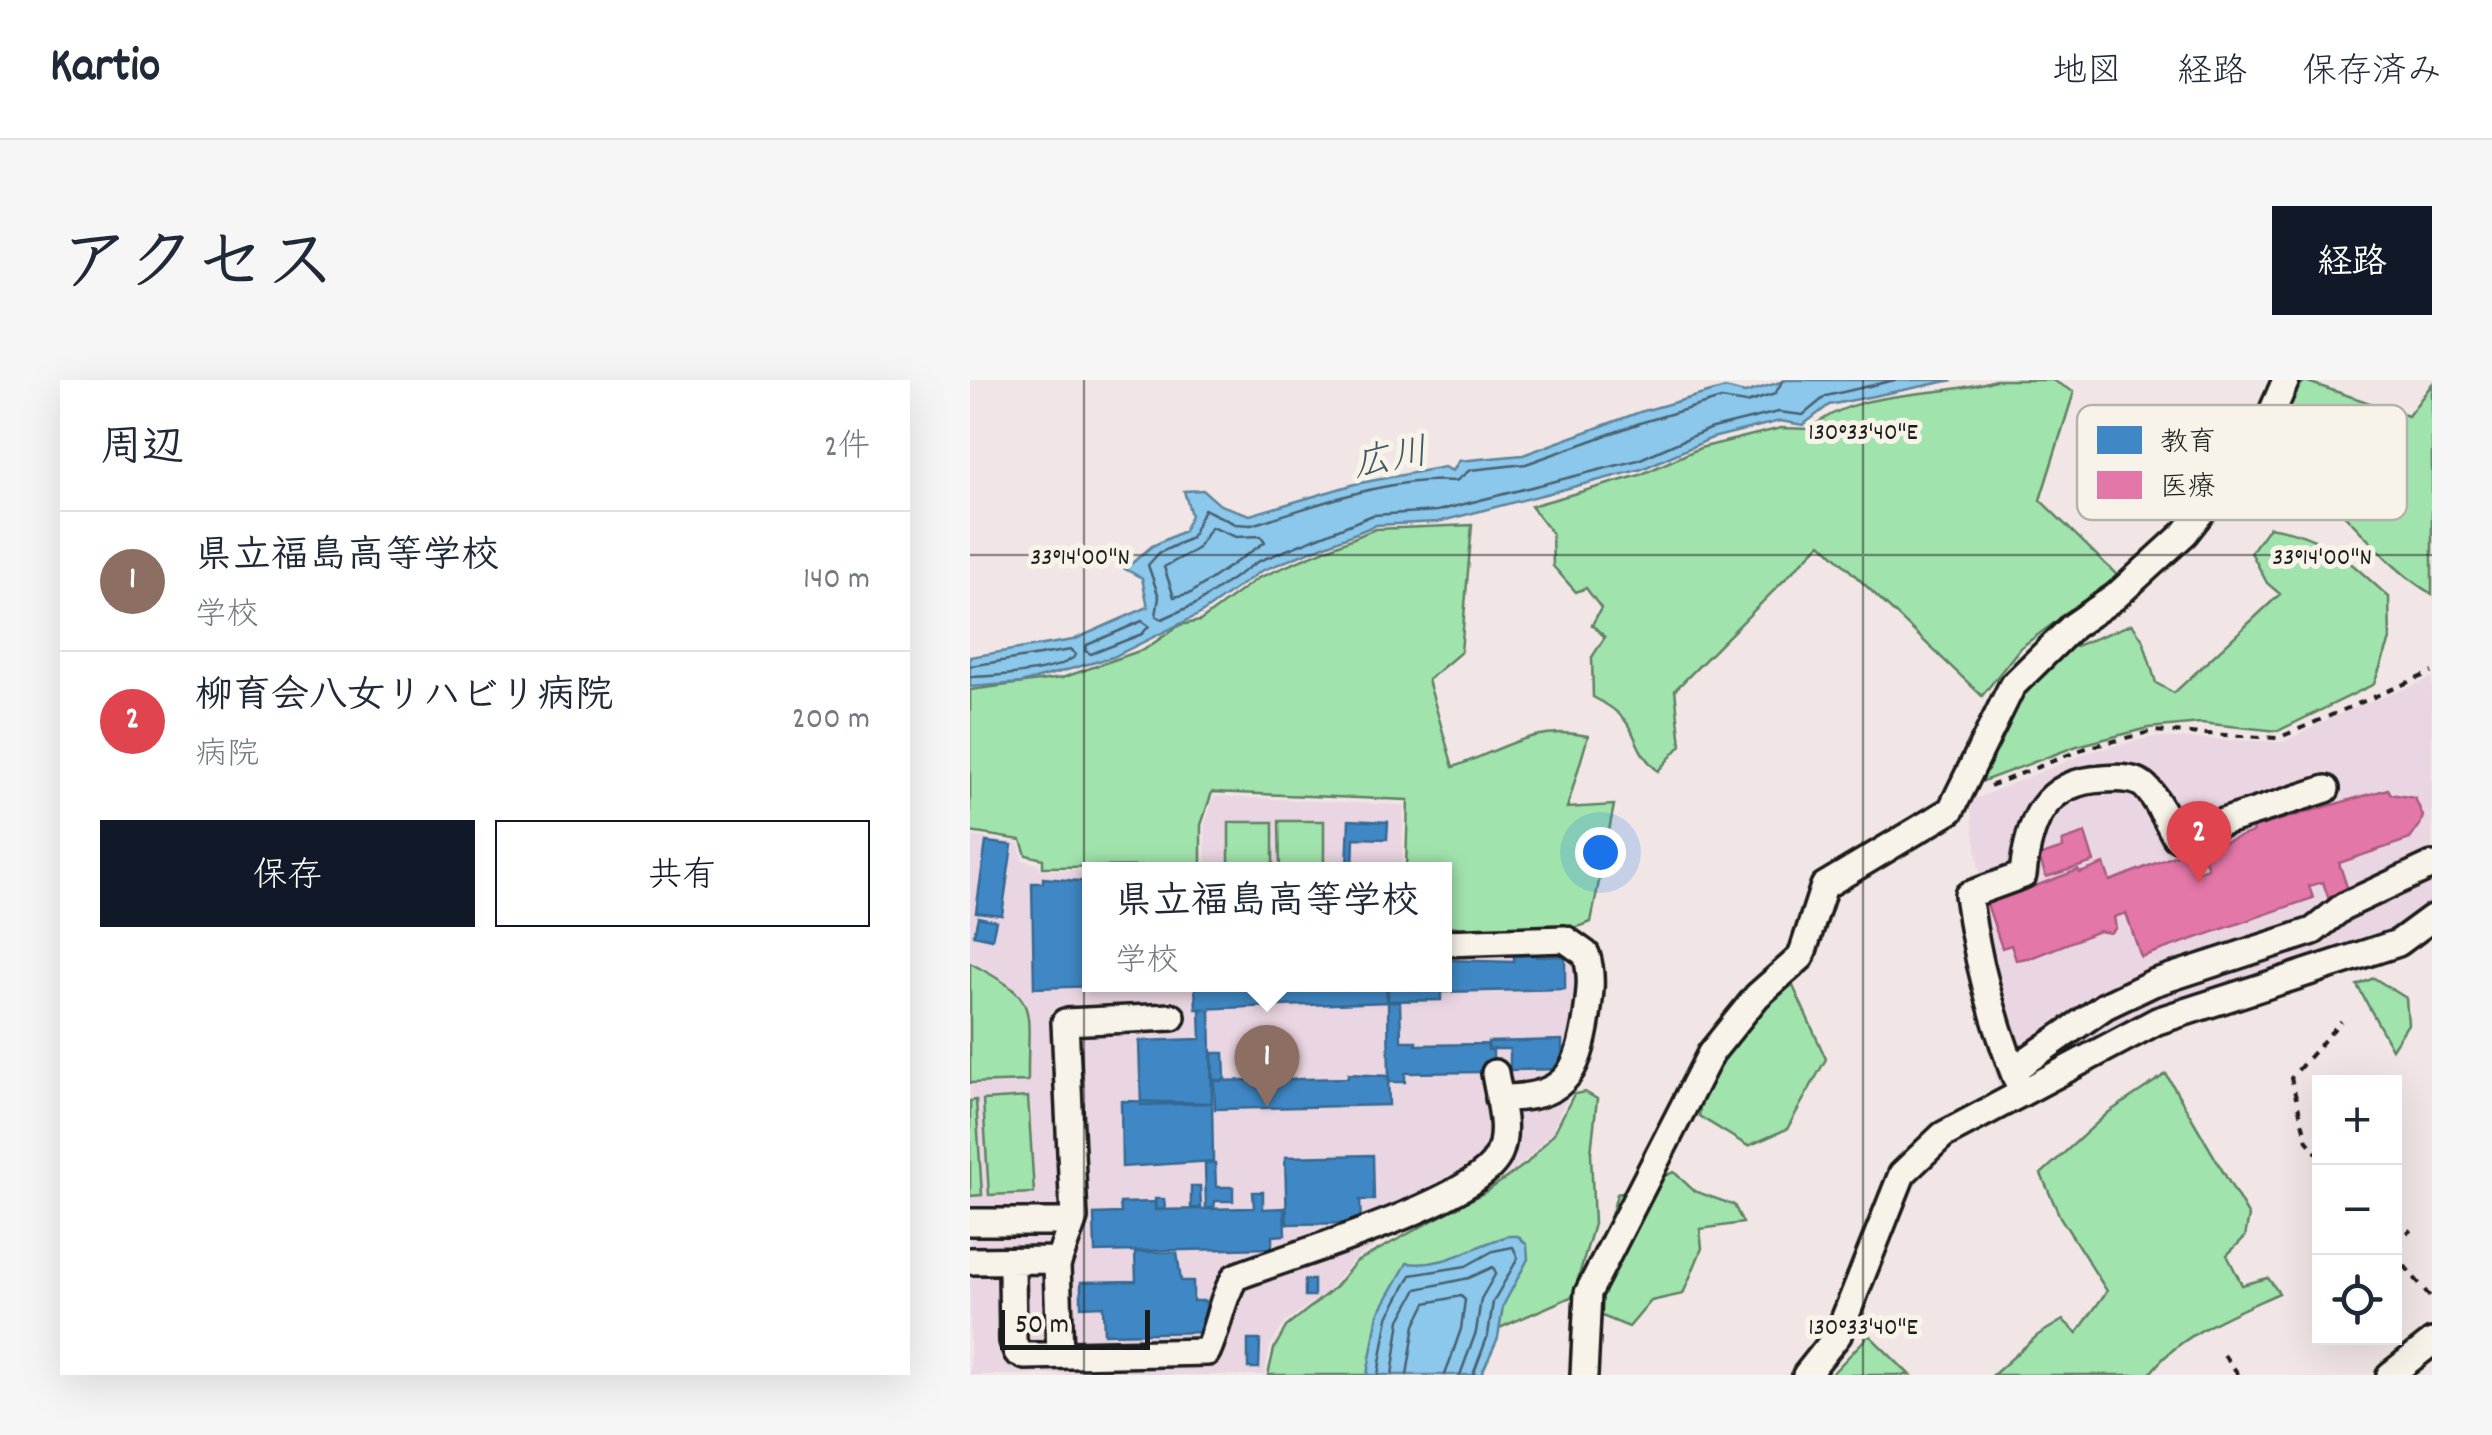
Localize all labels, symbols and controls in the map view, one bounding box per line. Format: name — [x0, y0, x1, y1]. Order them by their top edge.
text: Kartio — [50, 35, 160, 104]
text: 地図 — [2052, 49, 2122, 99]
text: 経路 — [2177, 49, 2247, 99]
text: 保存済み — [2302, 49, 2442, 99]
button: 経路 — [2272, 206, 2432, 315]
text: アクセス — [60, 219, 336, 319]
legend — [2077, 405, 2407, 520]
text: 130°33'40"E — [1808, 416, 1918, 452]
text: 周辺 — [100, 421, 184, 481]
text: 教育 — [2160, 425, 2216, 465]
text: 2件 — [824, 426, 870, 472]
water label: 広川 — [1348, 427, 1434, 496]
text: 医療 — [2160, 470, 2216, 510]
text: 県立福島高等学校 — [195, 531, 499, 586]
text: 33°14'00"N — [1030, 541, 1130, 577]
text: 33°14'00"N — [2272, 541, 2372, 577]
text: 1 — [129, 558, 136, 604]
text: 140 m — [803, 558, 870, 604]
text: 学校 — [195, 594, 259, 640]
text: 柳育会八女リハビリ病院 — [195, 671, 613, 726]
text: 2 — [126, 698, 139, 744]
text: 200 m — [792, 698, 870, 744]
text: 病院 — [195, 734, 259, 780]
pin: 2 — [2166, 800, 2232, 883]
button: 保存 — [100, 820, 475, 927]
button: 共有 — [495, 820, 870, 927]
your location — [1575, 827, 1626, 878]
popup — [1082, 862, 1452, 992]
text: 県立福島高等学校 — [1115, 877, 1419, 932]
text: 学校 — [1115, 940, 1179, 986]
pin: 1 — [1234, 1024, 1300, 1107]
map controls — [2312, 1075, 2402, 1345]
button: + — [2312, 1075, 2402, 1165]
button: − — [2312, 1165, 2402, 1255]
button: locate — [2312, 1255, 2402, 1345]
scale bar — [1000, 1305, 1150, 1350]
text: 50 m — [1015, 1307, 1069, 1347]
text: 130°33'40"E — [1808, 1311, 1918, 1347]

